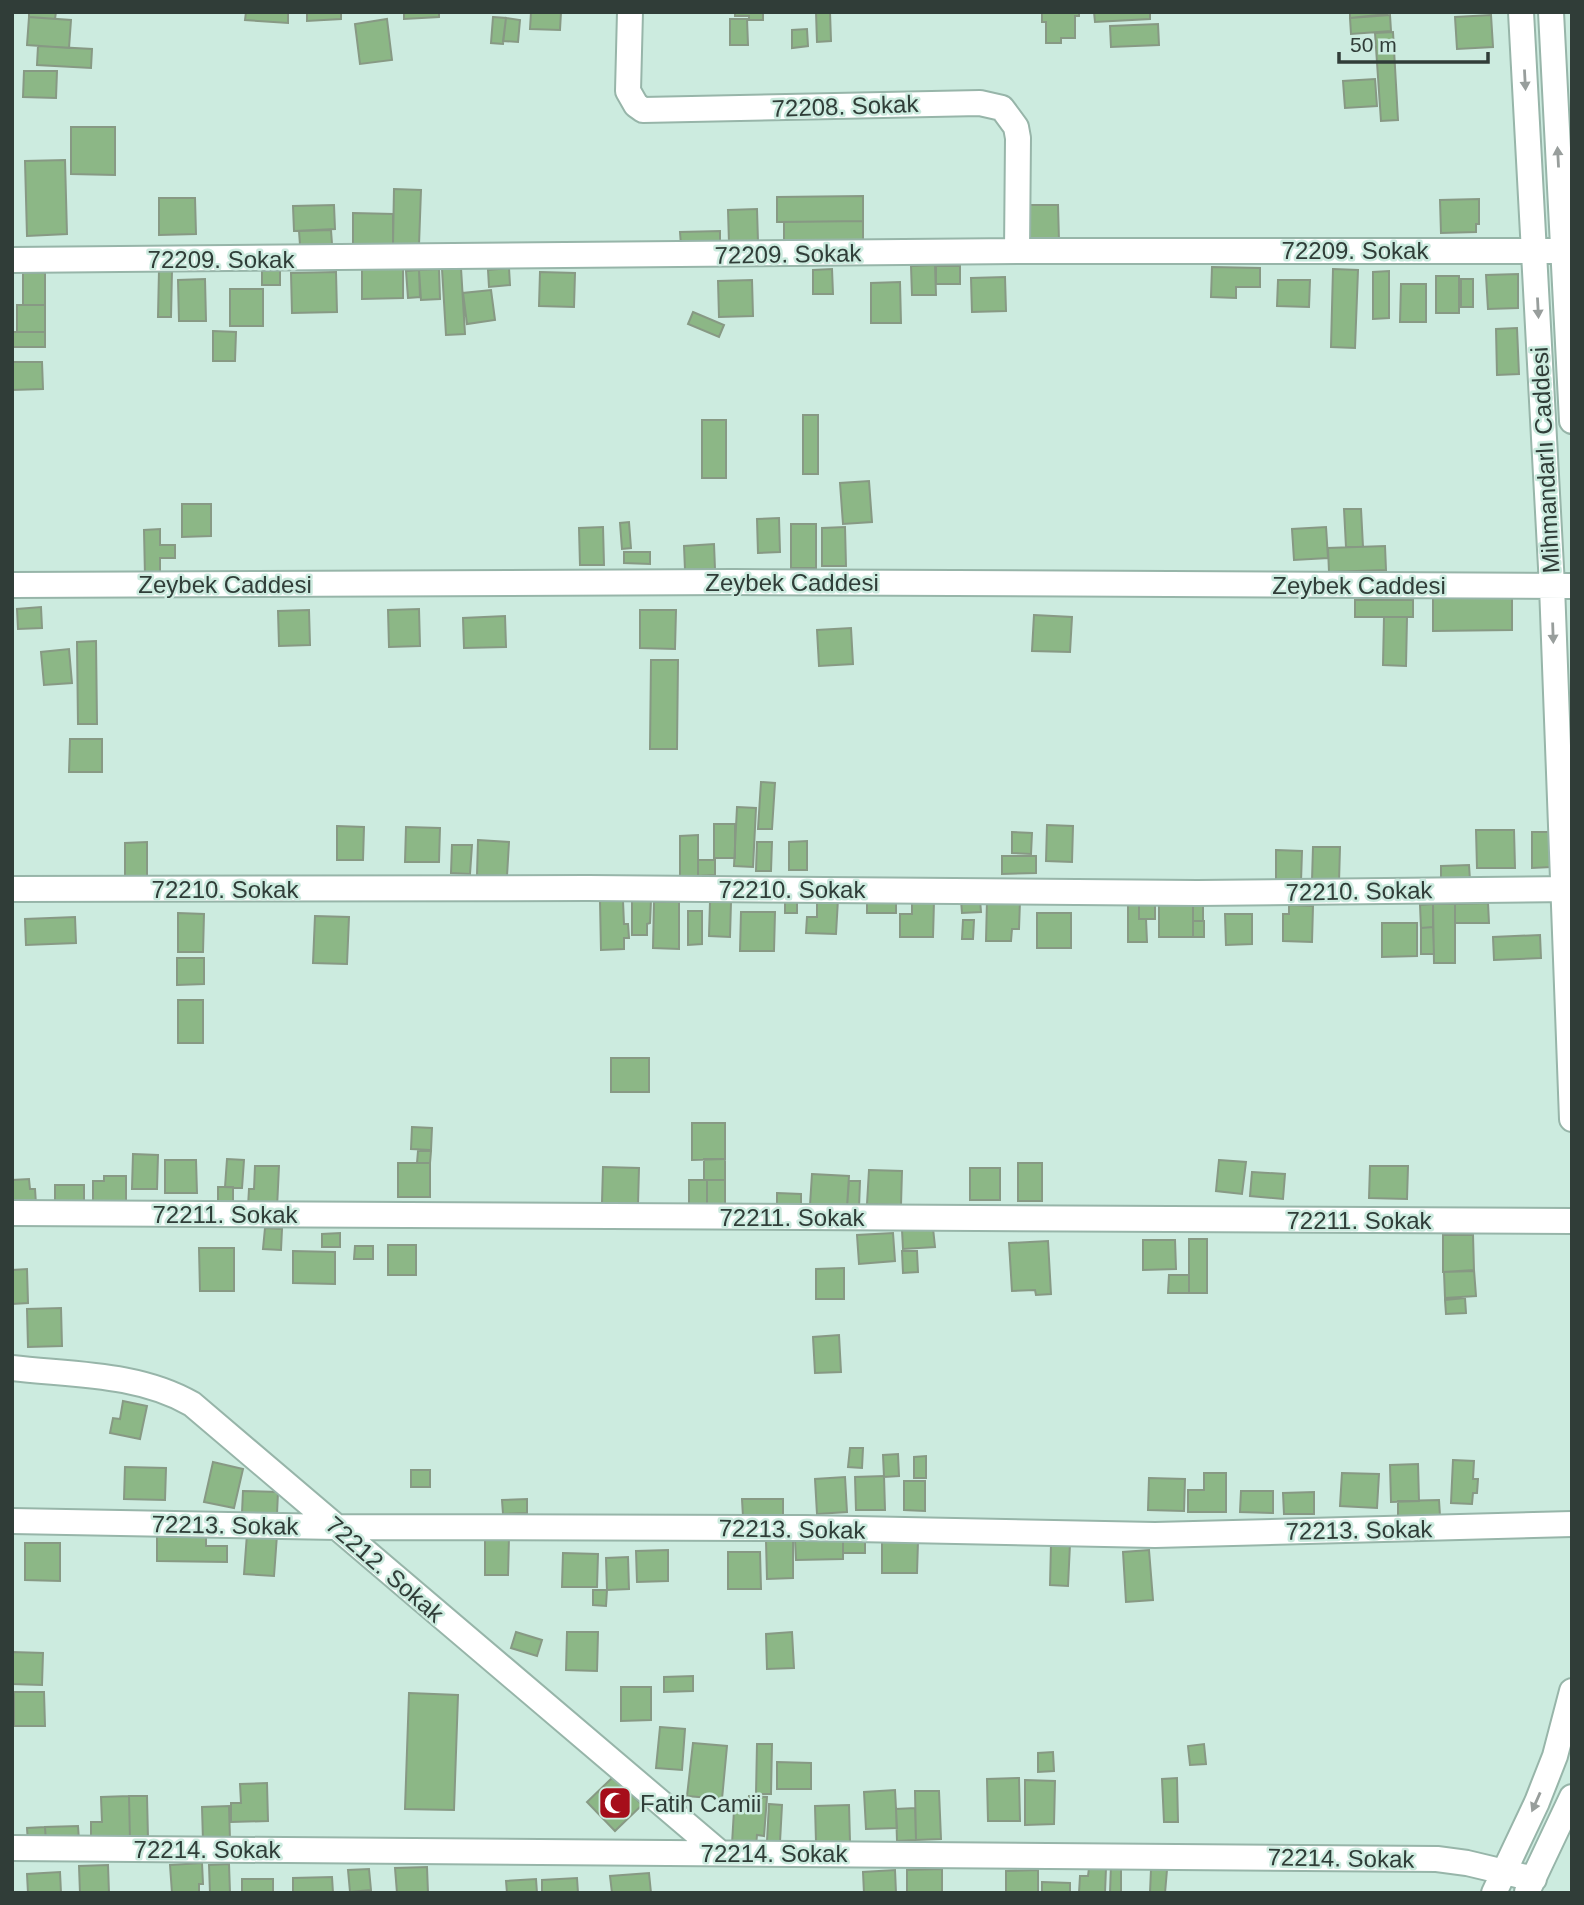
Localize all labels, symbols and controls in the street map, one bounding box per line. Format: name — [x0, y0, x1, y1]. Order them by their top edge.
scale bar — [1339, 21, 1488, 65]
text: 50 m — [1350, 33, 1397, 56]
one-way arrow — [1519, 70, 1530, 92]
street label: 72208. Sokak — [771, 90, 920, 122]
one-way arrow — [1552, 146, 1563, 168]
street label: 72209. Sokak — [1282, 237, 1429, 264]
street label: 72209. Sokak — [714, 239, 863, 269]
street label: 72209. Sokak — [148, 246, 295, 273]
one-way arrow — [1532, 297, 1543, 319]
street label: Mihmandarlı Caddesi — [1526, 346, 1564, 574]
street label: Zeybek Caddesi — [705, 569, 879, 596]
street label: Zeybek Caddesi — [138, 571, 312, 598]
street label: Zeybek Caddesi — [1272, 572, 1446, 599]
one-way arrow — [1548, 622, 1559, 644]
street label: 72210. Sokak — [152, 876, 299, 903]
street label: 72210. Sokak — [719, 876, 866, 903]
street label: 72210. Sokak — [1285, 876, 1434, 906]
street label: 72211. Sokak — [153, 1201, 298, 1228]
street label: 72211. Sokak — [720, 1204, 865, 1231]
street label: 72211. Sokak — [1287, 1207, 1432, 1234]
street label: 72213. Sokak — [151, 1510, 300, 1540]
street label: 72212. Sokak — [321, 1511, 450, 1628]
street label: 72213. Sokak — [718, 1514, 867, 1544]
street label: 72213. Sokak — [1285, 1515, 1434, 1545]
mosque icon: Fatih Camii — [596, 1784, 634, 1822]
place label: Fatih Camii — [640, 1790, 761, 1817]
one-way arrow — [1530, 1792, 1541, 1813]
street label: 72214. Sokak — [134, 1836, 281, 1863]
street label: 72214. Sokak — [701, 1840, 848, 1867]
street label: 72214. Sokak — [1267, 1843, 1416, 1873]

